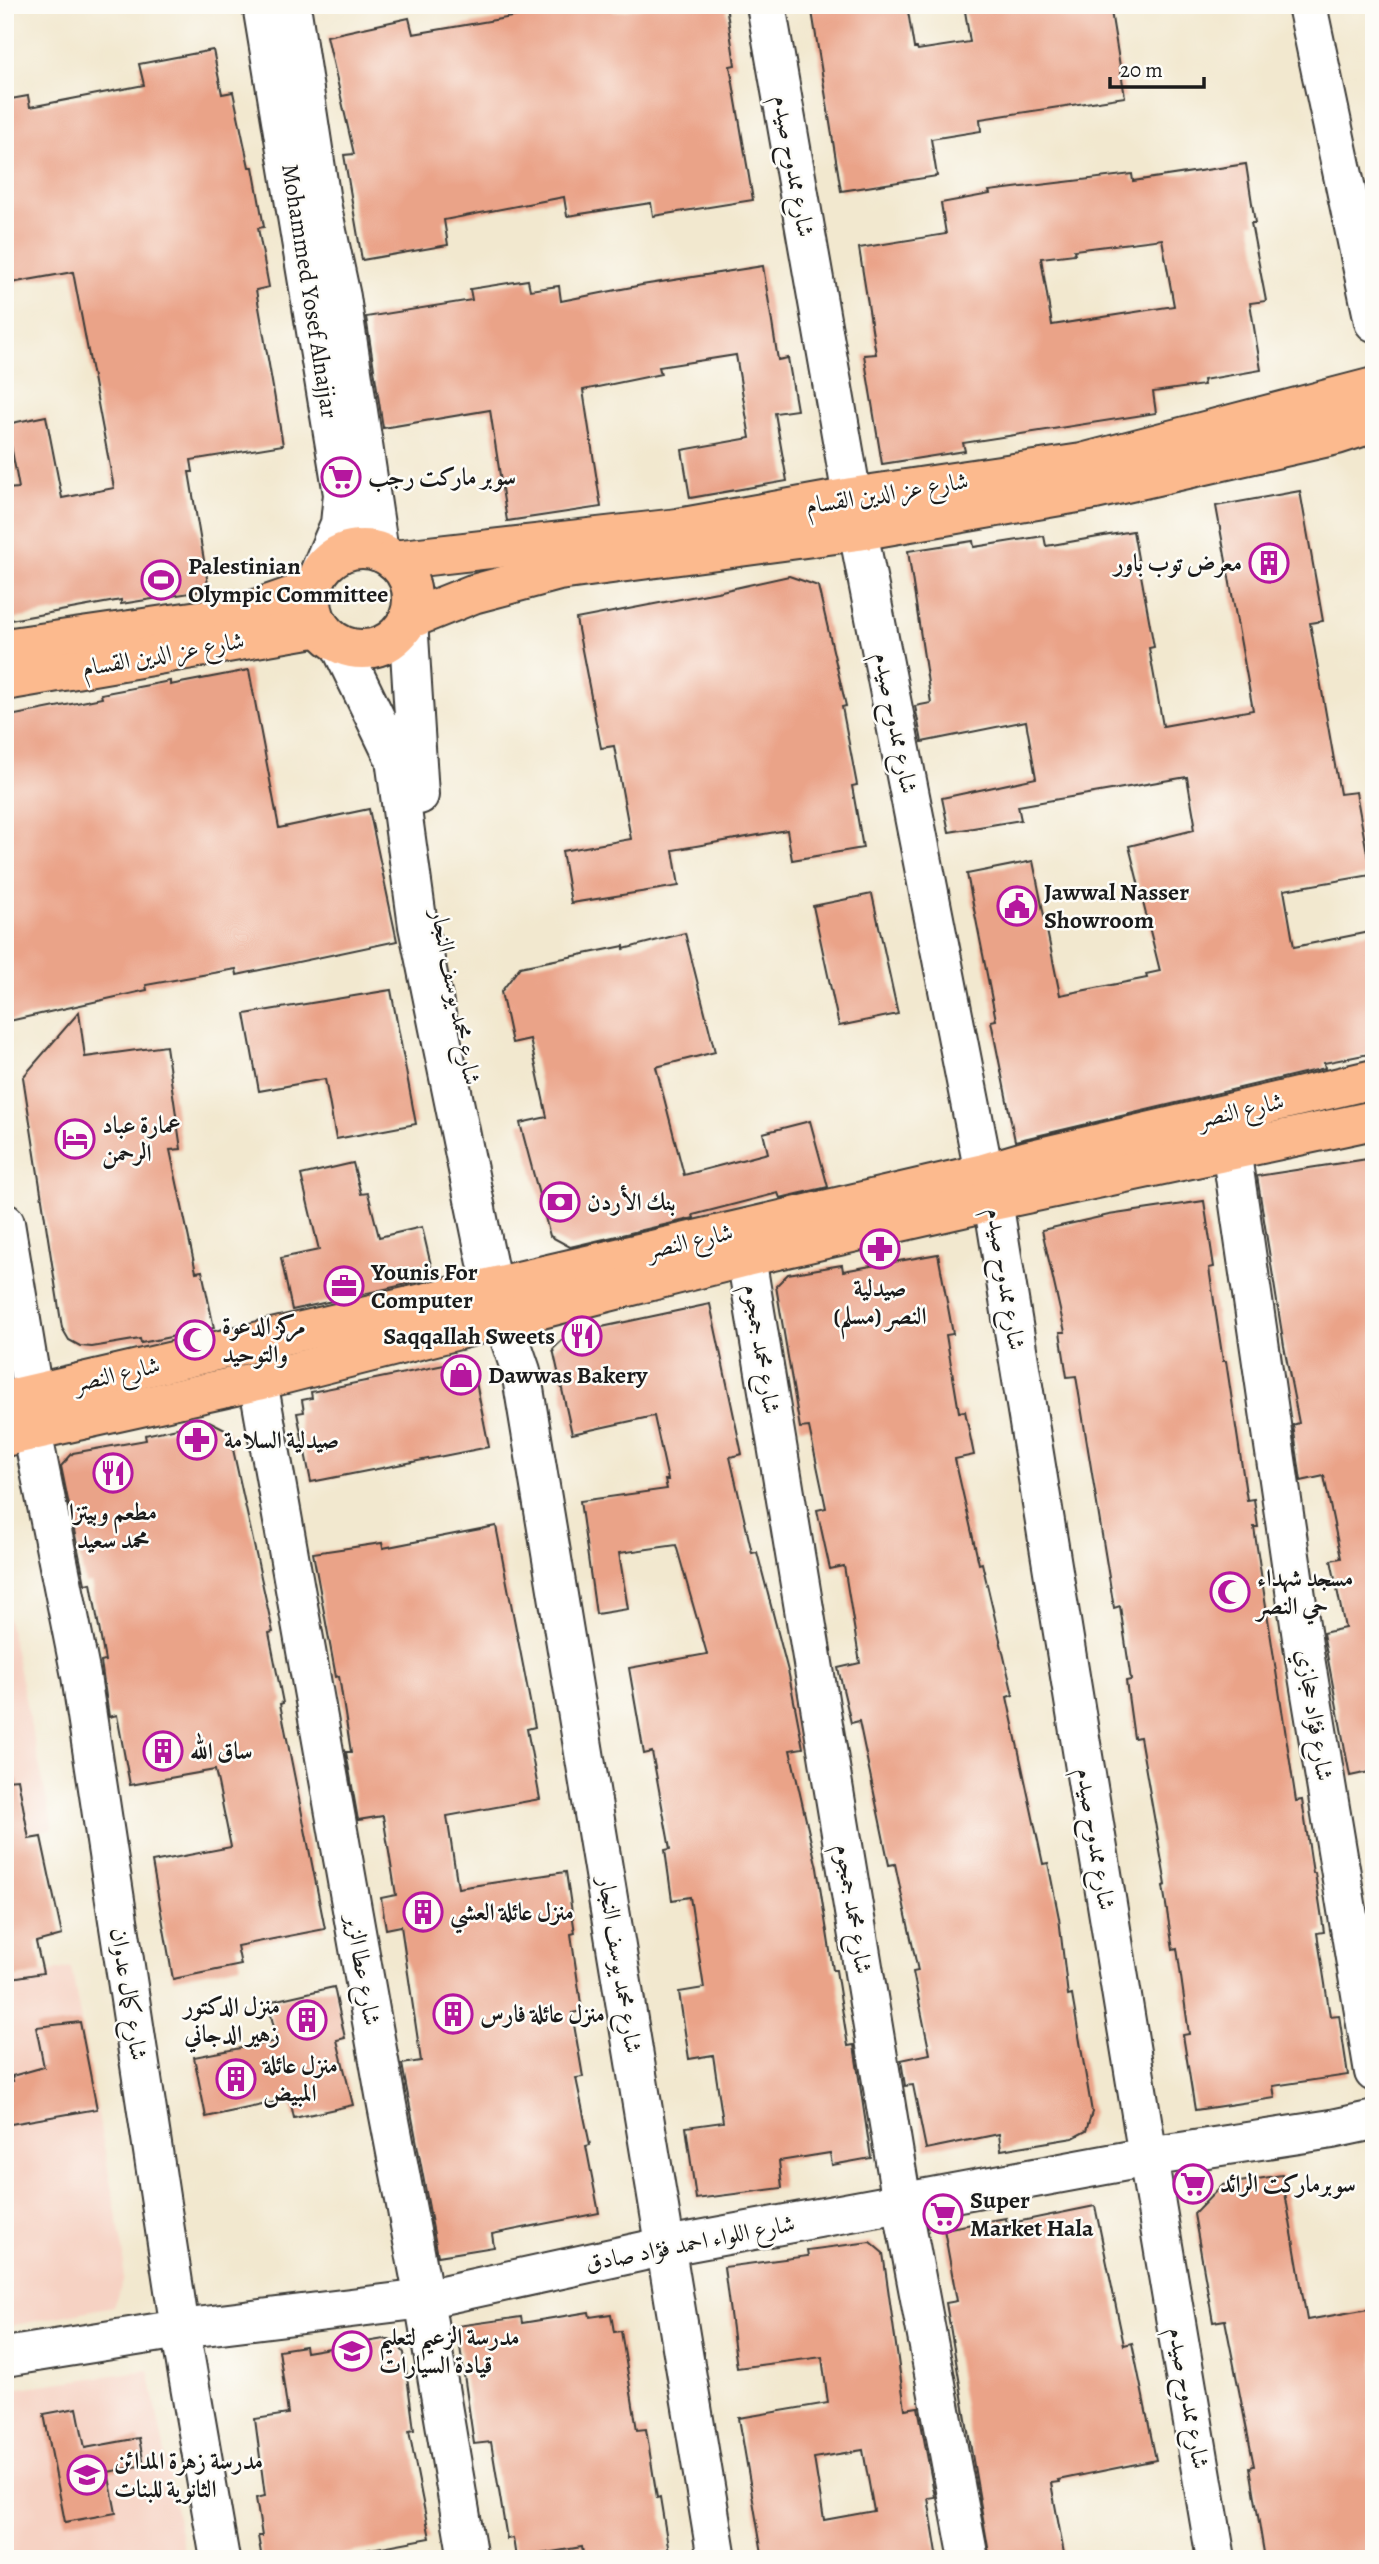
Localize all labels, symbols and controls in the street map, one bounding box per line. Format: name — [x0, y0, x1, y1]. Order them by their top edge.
scale bar — [1110, 46, 1204, 90]
text: 20 m — [1120, 56, 1163, 84]
street label: شارع ممدوح صيدم — [761, 93, 822, 240]
street label: Mohammed Yosef Alnajjar — [274, 161, 346, 421]
supermarket icon: سوبر ماركت رجب — [320, 456, 362, 498]
place label: سوبر ماركت رجب — [368, 461, 516, 493]
street label: شارع عز الدين القسام — [803, 464, 971, 527]
building icon: معرض توب باور — [1248, 542, 1290, 584]
place label: معرض توب باور — [1111, 547, 1242, 579]
place label: Palestinian Olympic Committee — [188, 550, 388, 610]
sports icon: Palestinian Olympic Committee — [140, 559, 182, 601]
street label: شارع عز الدين القسام — [79, 624, 248, 689]
street label: شارع ممدوح صيدم — [862, 649, 925, 797]
place label: Jawwal Nasser Showroom — [1044, 876, 1189, 936]
public building icon: Jawwal Nasser Showroom — [996, 885, 1038, 927]
street label: شارع محمد يوسف النجار — [419, 904, 489, 1088]
street label: شارع النصر — [1192, 1085, 1288, 1140]
place label: عمارة عباد الرحمن — [102, 1109, 181, 1169]
hotel icon: عمارة عباد الرحمن — [54, 1118, 96, 1160]
bank icon: بنك الأردن — [539, 1181, 581, 1223]
place label: بنك الأردن — [587, 1184, 676, 1218]
street label: شارع ممدوح صيدم — [974, 1206, 1033, 1353]
street label: شارع النصر — [641, 1216, 737, 1271]
pharmacy icon: صيدلية النصر (مسلم) — [859, 1228, 901, 1270]
place label: Younis For Computer — [370, 1256, 478, 1316]
office icon: Younis For Computer — [323, 1265, 365, 1307]
place label: صيدلية النصر (مسلم) — [833, 1272, 927, 1340]
street label: شارع محمد جمجوم — [731, 1282, 788, 1417]
place label: مركز الدعوة والتوحيد — [222, 1310, 306, 1370]
restaurant icon: Saqqallah Sweets — [561, 1315, 603, 1357]
mosque icon: مركز الدعوة والتوحيد — [174, 1319, 216, 1361]
place label: Saqqallah Sweets — [383, 1320, 555, 1352]
street label: شارع النصر — [68, 1349, 164, 1404]
shop icon: Dawwas Bakery — [440, 1354, 482, 1396]
place label: Dawwas Bakery — [488, 1359, 648, 1391]
pharmacy icon: صيدلية السلامة — [176, 1419, 218, 1461]
place label: صيدلية السلامة — [224, 1424, 339, 1456]
restaurant icon: مطعم وبيتزا محمد سعيد — [92, 1452, 134, 1494]
place label: مطعم وبيتزا محمد سعيد — [69, 1496, 157, 1556]
place label: مسجد شهداء حي النصر — [1254, 1562, 1353, 1625]
mosque icon: مسجد شهداء حي النصر — [1209, 1571, 1251, 1613]
street label: شارع فؤاد حجازي — [1285, 1647, 1341, 1784]
building icon: ساق الله — [142, 1730, 184, 1772]
place label: ساق الله — [190, 1732, 253, 1767]
street label: شارع ممدوح صيدم — [1064, 1766, 1123, 1913]
street label: شارع محمد جمجوم — [823, 1842, 880, 1977]
street label: شارع محمد يوسف النجار — [586, 1872, 650, 2056]
building icon: منزل عائلة العشي — [402, 1891, 444, 1933]
place label: منزل عائلة العشي — [450, 1896, 574, 1934]
street label: شارع عطا الزير — [333, 1909, 388, 2029]
street label: شارع كمال عدوان — [99, 1925, 155, 2063]
place label: منزل الدكتور زهير الدجاني — [181, 1990, 280, 2053]
building icon: منزل عائلة فارس — [432, 1993, 474, 2035]
place label: منزل عائلة فارس — [480, 1998, 605, 2030]
building icon: منزل الدكتور زهير الدجاني — [286, 1999, 328, 2041]
place label: منزل عائلة المبيض — [261, 2049, 338, 2109]
building icon: منزل عائلة المبيض — [215, 2058, 257, 2100]
supermarket icon: سوبرماركت الرائد — [1172, 2163, 1214, 2205]
place label: سوبرماركت الرائد — [1220, 2168, 1356, 2200]
place label: Super Market Hala — [970, 2184, 1094, 2244]
supermarket icon: Super Market Hala — [922, 2193, 964, 2235]
street label: شارع اللواء احمد فؤاد صادق — [582, 2207, 798, 2283]
place label: مدرسة الزعيم لتعليم قيادة السيارات — [379, 2321, 520, 2381]
street label: شارع ممدوح صيدم — [1156, 2325, 1217, 2472]
school or university icon: مدرسة الزعيم لتعليم قيادة السيارات — [331, 2330, 373, 2372]
place label: مدرسة زهرة المدائن الثانوية للبنات — [114, 2445, 263, 2505]
school or university icon: مدرسة زهرة المدائن الثانوية للبنات — [66, 2454, 108, 2496]

